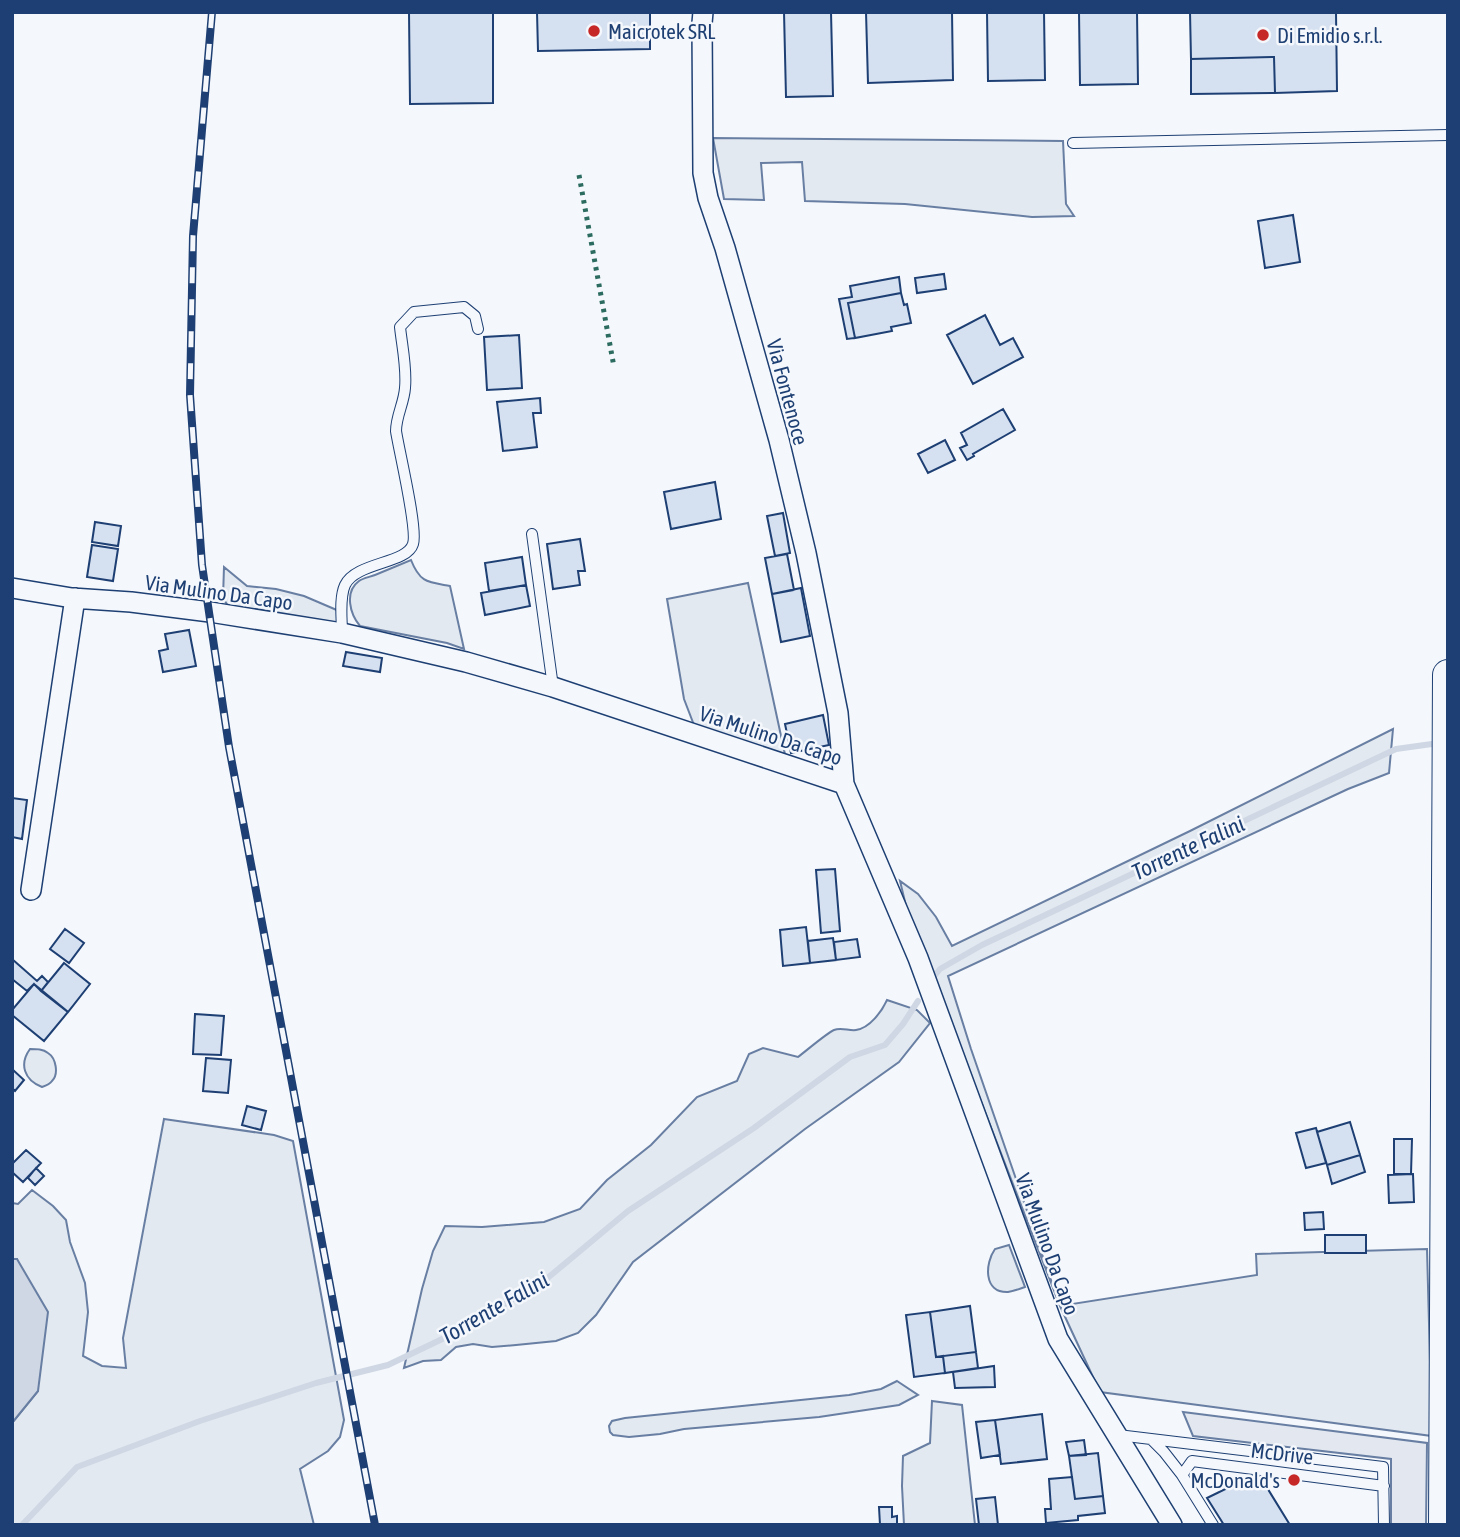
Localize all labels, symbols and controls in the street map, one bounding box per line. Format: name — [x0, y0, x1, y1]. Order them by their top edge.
place label: Maicrotek SRL — [608, 19, 715, 43]
marker: Maicrotek SRL — [586, 23, 602, 39]
place label: Di Emidio s.r.l. — [1277, 23, 1382, 47]
marker: Di Emidio s.r.l. — [1255, 27, 1271, 43]
street label: Via Fontenoce — [762, 336, 814, 448]
street label: Via Mulino Da Capo — [144, 570, 294, 614]
street label: Via Mulino Da Capo — [697, 701, 845, 769]
water label: Torrente Falini — [1128, 811, 1248, 885]
street label: Via Mulino Da Capo — [1011, 1170, 1085, 1318]
water label: Torrente Falini — [435, 1266, 553, 1350]
street label: McDrive — [1249, 1437, 1315, 1469]
place label: McDonald's — [1190, 1468, 1280, 1492]
marker: McDonald's — [1286, 1472, 1302, 1488]

